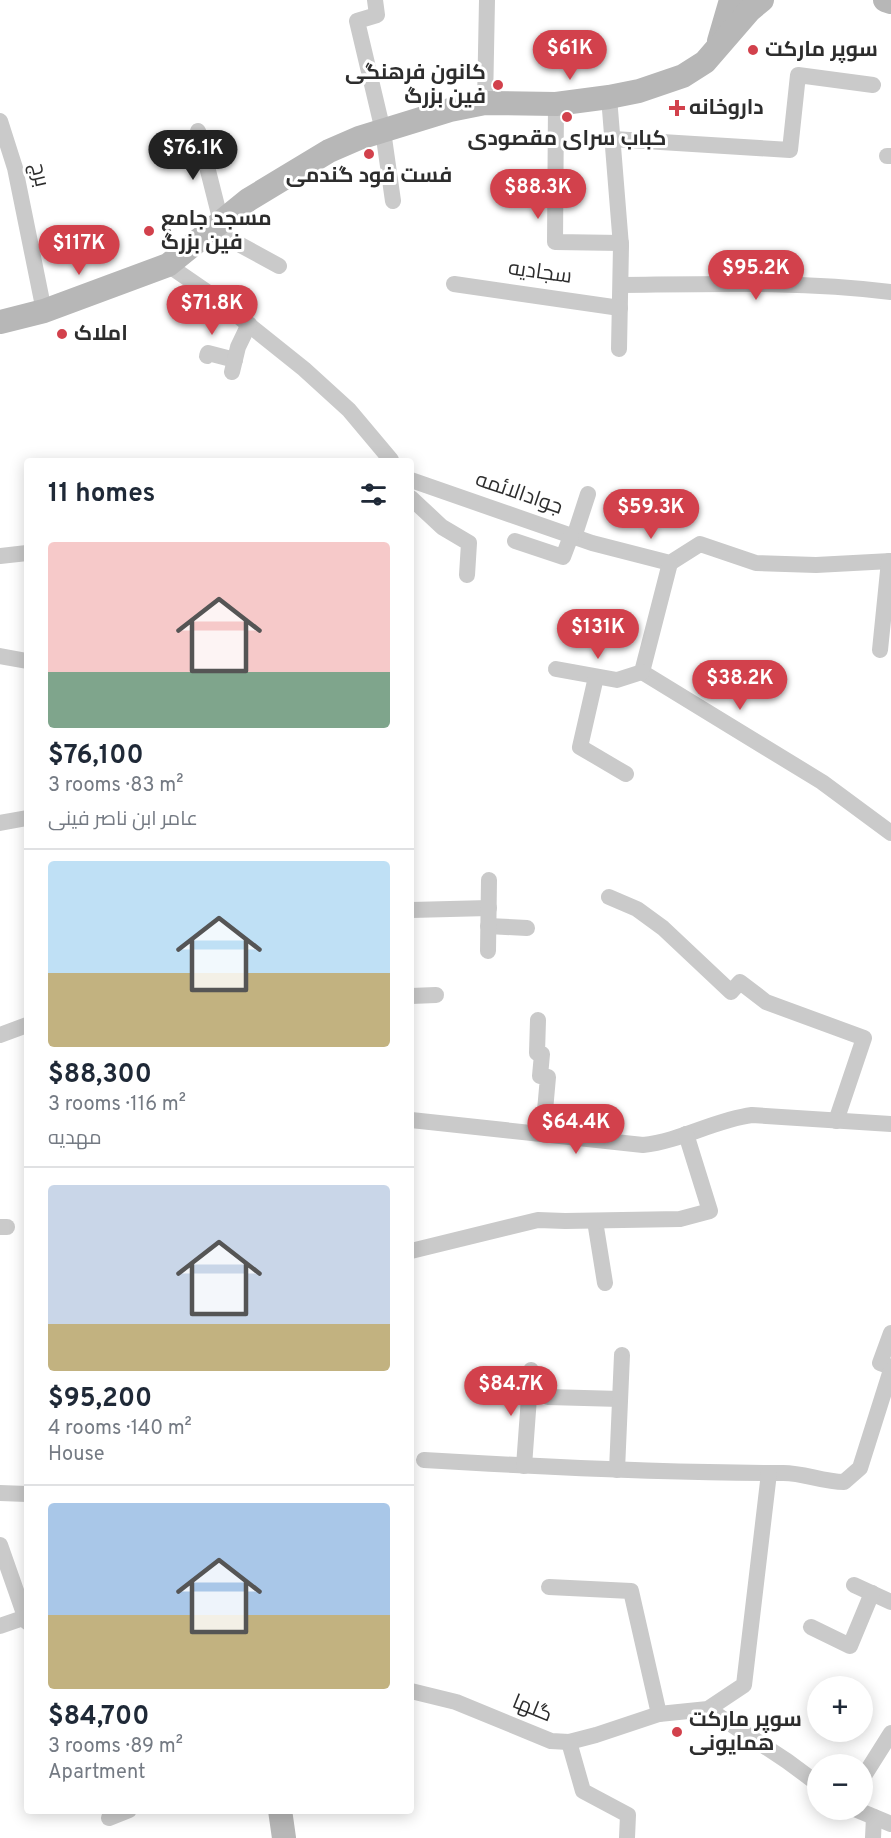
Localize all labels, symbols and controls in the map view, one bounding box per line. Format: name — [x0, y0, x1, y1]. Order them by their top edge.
pin: $61K — [534, 30, 606, 81]
text: $61K — [547, 36, 593, 62]
place label: سوپر مارکت — [765, 37, 878, 64]
marker: سوپر مارکت — [746, 43, 760, 57]
place label: کانون فرهنگی فین بزرگ — [345, 60, 486, 111]
marker: کانون فرهنگی فین بزرگ — [491, 78, 505, 92]
place label: داروخانه — [689, 95, 764, 122]
marker: داروخانه — [670, 101, 684, 115]
marker: کباب سرای مقصودی — [560, 110, 574, 124]
place label: کباب سرای مقصودی — [468, 126, 666, 153]
pin: $76.1K — [144, 130, 242, 181]
text: $76.1K — [162, 136, 224, 162]
marker: فست فود گندمی — [362, 147, 376, 161]
street label: برج — [23, 160, 55, 190]
place label: فست فود گندمی — [286, 163, 452, 190]
pin: $88.3K — [489, 169, 587, 220]
text: $88.3K — [504, 175, 572, 201]
place label: مسجد جامع فین بزرگ — [161, 206, 272, 257]
marker: مسجد جامع فین بزرگ — [142, 224, 156, 238]
pin: $117K — [37, 225, 121, 276]
text: $117K — [53, 231, 105, 257]
pin: $95.2K — [707, 250, 805, 301]
street label: سجادیه — [506, 255, 574, 291]
text: $95.2K — [722, 256, 790, 282]
pin: $71.8K — [163, 285, 261, 336]
text: $71.8K — [181, 291, 243, 317]
place label: املاک — [74, 321, 128, 348]
marker: املاک — [55, 327, 69, 341]
street label: جوادالائمه — [472, 466, 566, 522]
text: 11 homes — [48, 478, 155, 511]
icon: filters — [357, 478, 390, 511]
pin: $59.3K — [602, 489, 700, 540]
text: $59.3K — [617, 495, 685, 521]
icon: home — [165, 581, 273, 689]
pin: $131K — [556, 609, 640, 660]
text: $131K — [571, 615, 625, 641]
pin: $38.2K — [691, 660, 789, 711]
text: $38.2K — [706, 666, 774, 692]
text: $76,100 — [48, 740, 144, 773]
text: 3 rooms · 83 m² — [48, 773, 183, 799]
text: عامر ابن ناصر فینی — [48, 807, 198, 833]
icon: home — [165, 900, 273, 1008]
text: $88,300 — [48, 1059, 152, 1092]
text: 3 rooms · 116 m² — [48, 1092, 186, 1118]
pin: $64.4K — [527, 1104, 625, 1155]
text: $64.4K — [541, 1110, 611, 1136]
text: مهدیه — [48, 1126, 102, 1152]
icon: home — [165, 1224, 273, 1332]
pin: $84.7K — [462, 1366, 560, 1417]
text: $84.7K — [478, 1372, 544, 1398]
text: $95,200 — [48, 1383, 152, 1416]
text: 4 rooms · 140 m² — [48, 1416, 192, 1442]
text: House — [48, 1442, 104, 1468]
icon: home — [165, 1542, 273, 1650]
map controls — [807, 1676, 873, 1820]
button: + — [807, 1676, 873, 1742]
street label: گلها — [508, 1689, 556, 1729]
text: $84,700 — [48, 1701, 149, 1734]
place label: سوپر مارکت همایونی — [689, 1707, 802, 1758]
marker: سوپر مارکت همایونی — [670, 1725, 684, 1739]
text: 3 rooms · 89 m² — [48, 1734, 183, 1760]
button: − — [807, 1754, 873, 1820]
text: Apartment — [48, 1760, 146, 1786]

